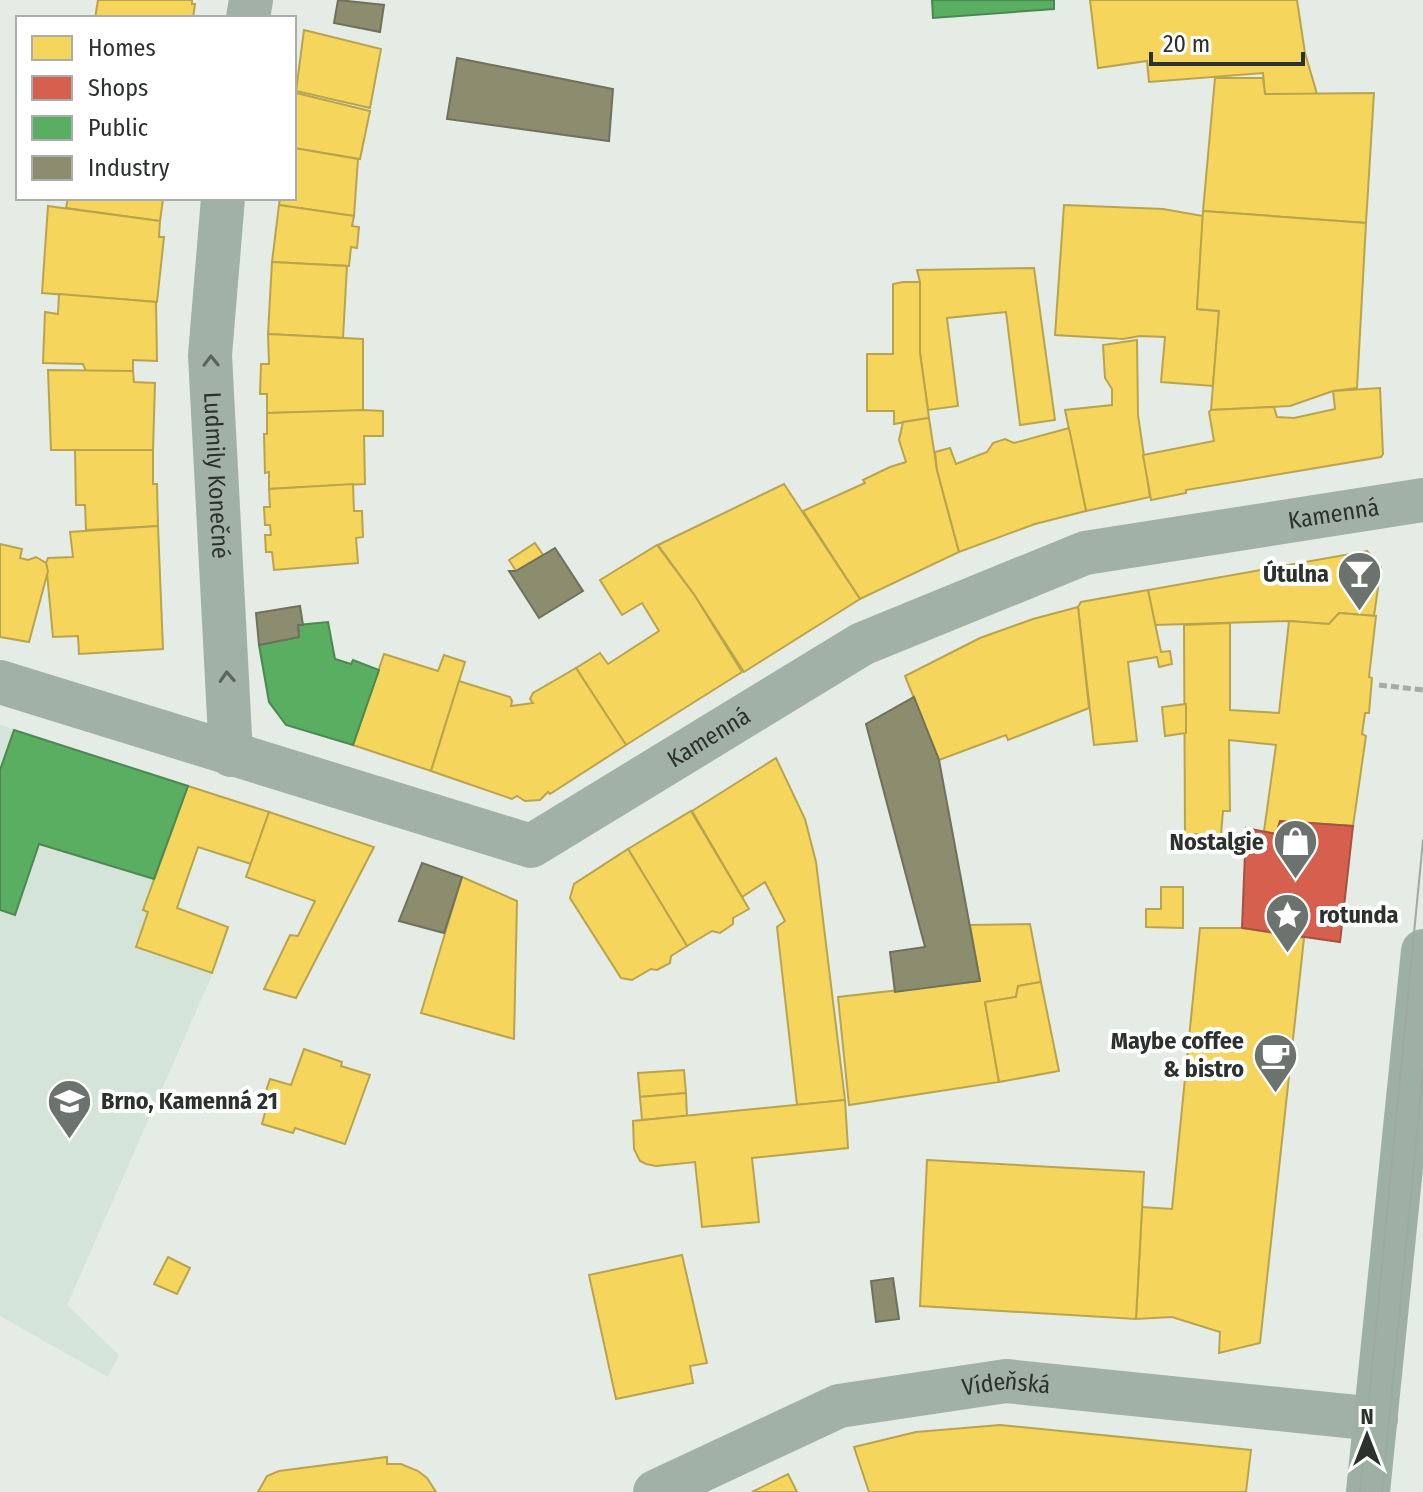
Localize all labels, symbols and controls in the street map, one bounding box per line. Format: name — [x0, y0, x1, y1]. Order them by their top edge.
legend — [16, 16, 296, 200]
scale bar — [1151, 16, 1303, 66]
text: 20 m — [1163, 30, 1210, 58]
text: Homes — [88, 34, 156, 62]
text: Shops — [88, 74, 148, 102]
text: Public — [88, 114, 148, 142]
text: Industry — [88, 154, 170, 182]
one-way arrow — [202, 354, 220, 367]
street label: Ludmily Konečné — [198, 391, 235, 559]
street label: Kamenná — [1286, 493, 1381, 535]
bar icon: Útulna — [1336, 550, 1384, 613]
place label: Útulna — [1263, 559, 1329, 588]
one-way arrow — [219, 670, 236, 683]
street label: Kamenná — [662, 702, 755, 773]
shop icon: Nostalgie — [1271, 818, 1319, 881]
place label: Nostalgie — [1170, 828, 1264, 856]
place icon: rotunda — [1264, 891, 1312, 954]
place label: rotunda — [1319, 901, 1398, 929]
place label: Maybe coffee & bistro — [1111, 1027, 1244, 1083]
cafe icon: Maybe coffee & bistro — [1251, 1031, 1299, 1094]
school or university icon: Brno, Kamenná 21 — [46, 1077, 94, 1140]
place label: Brno, Kamenná 21 — [101, 1087, 278, 1115]
street label: Vídeňská — [960, 1367, 1052, 1401]
north arrow — [1327, 1396, 1407, 1476]
text: N — [1360, 1403, 1374, 1430]

